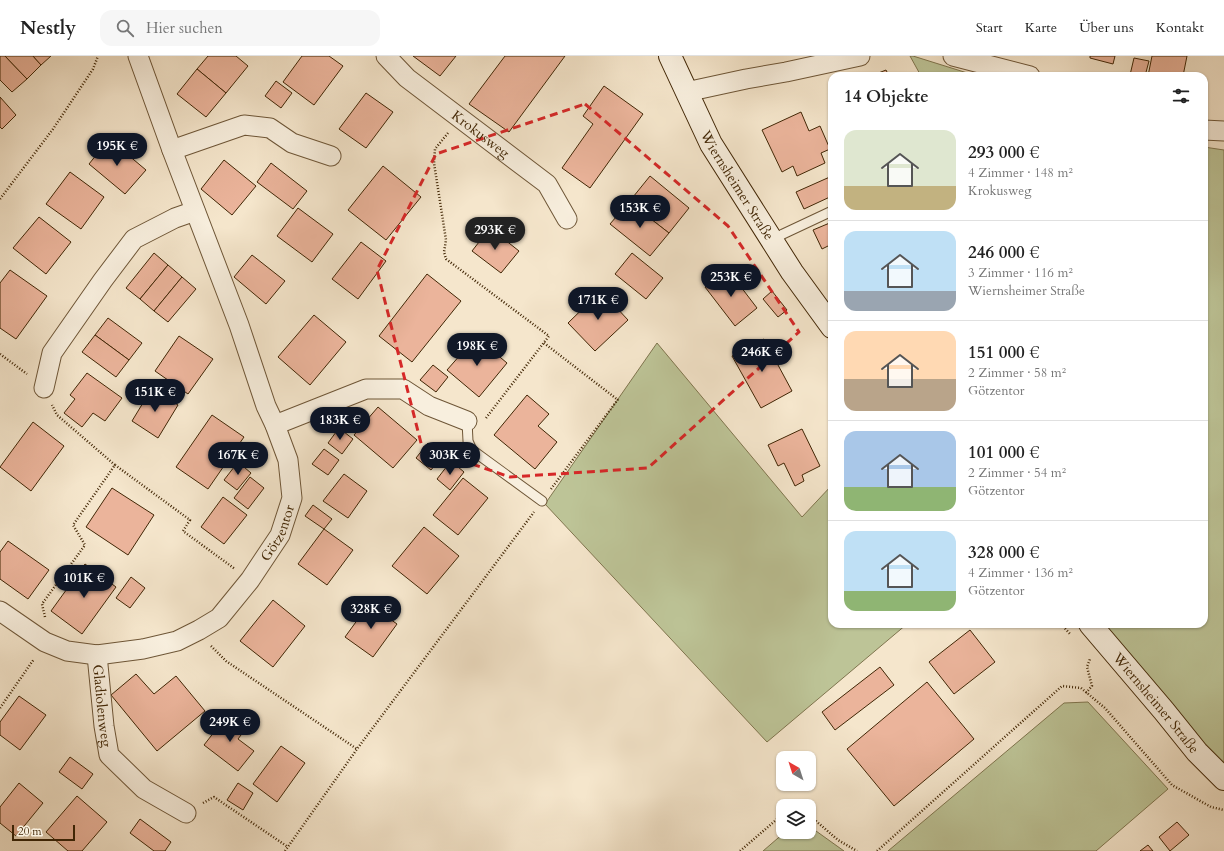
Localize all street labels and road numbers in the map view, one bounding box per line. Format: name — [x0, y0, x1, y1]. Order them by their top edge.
street label: Krokusweg — [447, 106, 514, 163]
street label: Wiernsheimer Straße — [696, 127, 778, 244]
street label: Götzentor — [256, 502, 299, 565]
street label: Wiernsheimer Straße — [1108, 648, 1203, 758]
street label: Gladiolenweg — [88, 664, 116, 749]

